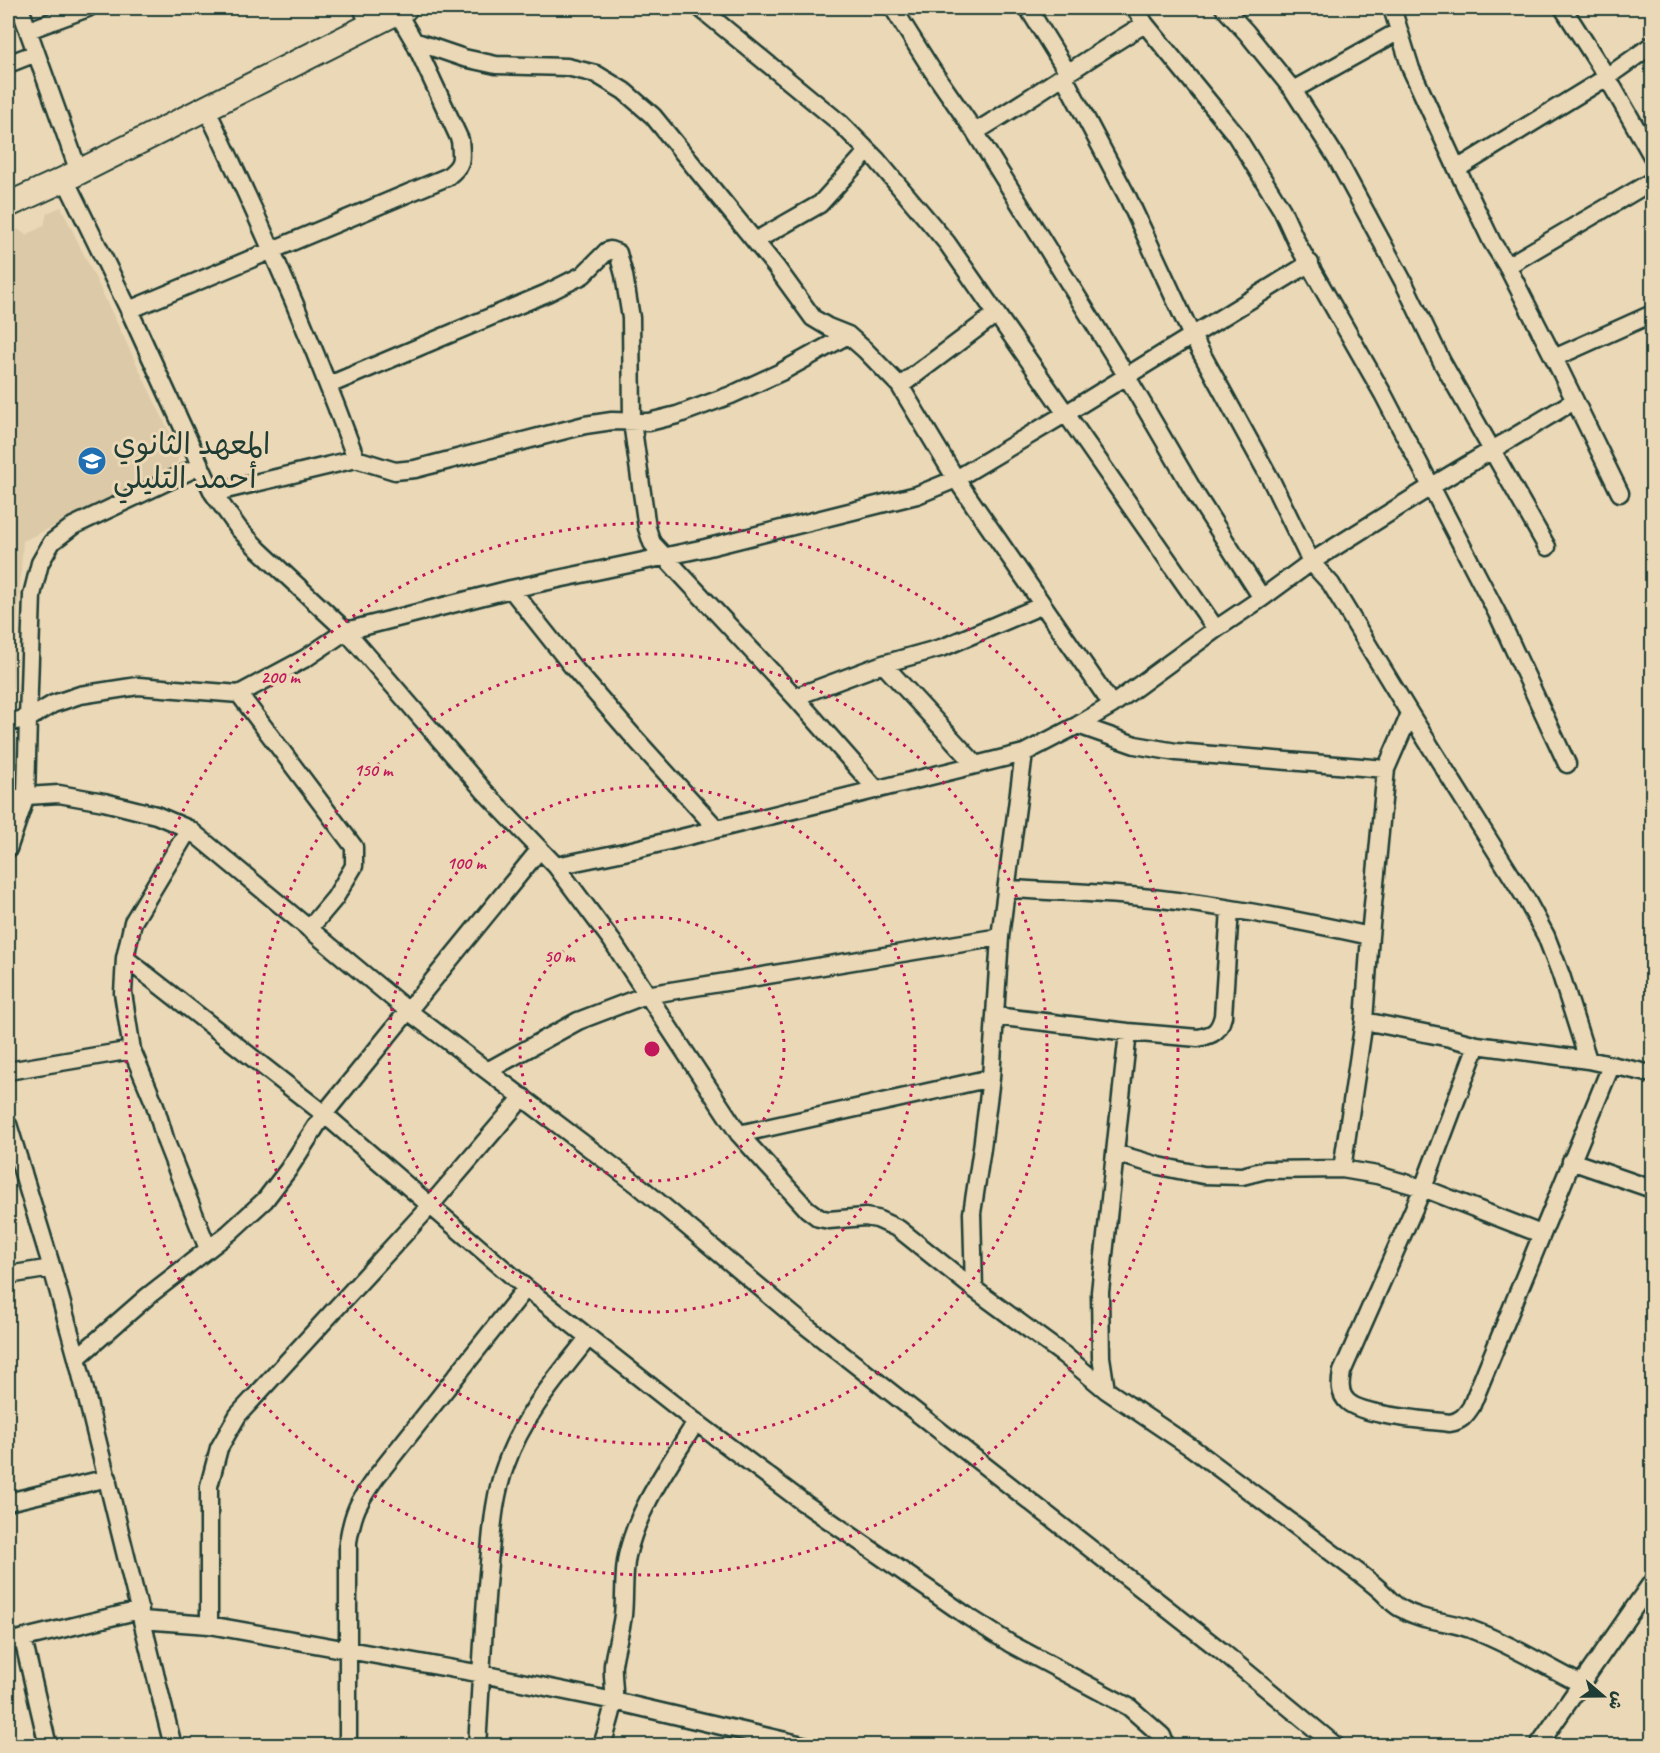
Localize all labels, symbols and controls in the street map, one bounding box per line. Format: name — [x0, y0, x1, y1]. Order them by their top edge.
place label: المعهد الثانوي أحمد التليلي — [113, 425, 270, 504]
school or university icon: المعهد الثانوي أحمد التليلي — [76, 445, 108, 477]
text: 200 m — [261, 666, 301, 688]
text: 150 m — [354, 759, 394, 781]
text: 100 m — [447, 852, 487, 874]
text: 50 m — [544, 945, 576, 967]
centre of rings — [642, 1039, 662, 1059]
north arrow — [1573, 1666, 1633, 1726]
text: ش — [1604, 1689, 1629, 1712]

